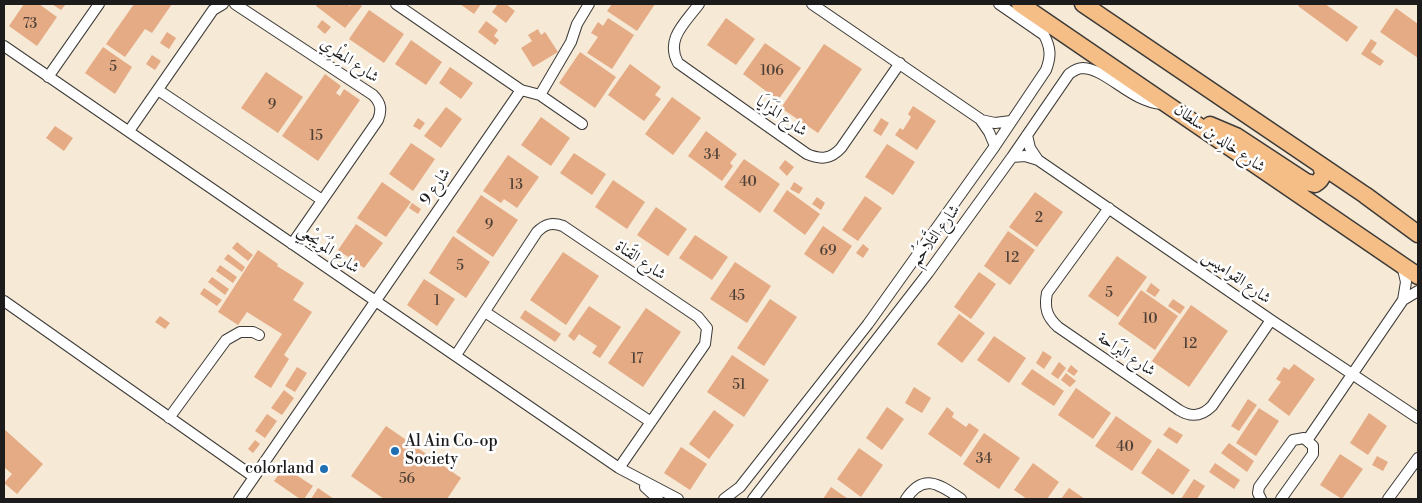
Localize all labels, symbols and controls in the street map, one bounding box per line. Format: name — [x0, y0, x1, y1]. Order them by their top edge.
house number: 73 — [23, 17, 37, 33]
street label: شارع المِطْرِي — [316, 34, 382, 88]
house number: 5 — [109, 60, 117, 76]
house number: 106 — [760, 64, 784, 80]
street label: شارع المَزَايَا — [752, 92, 810, 142]
house number: 9 — [268, 98, 276, 114]
street label: شارع خالِد بن سلطان — [1170, 100, 1268, 178]
house number: 15 — [309, 129, 323, 145]
house number: 34 — [704, 148, 720, 164]
street label: شارع 9 — [416, 165, 456, 209]
house number: 40 — [739, 175, 757, 191]
house number: 13 — [509, 178, 523, 194]
street label: شارع التَّلاَحُم — [907, 202, 965, 270]
house number: 2 — [1035, 211, 1043, 227]
house number: 9 — [485, 218, 493, 234]
street label: شارع المُوَيجْعِي — [293, 222, 363, 278]
street label: شارع القَناة — [611, 237, 669, 285]
house number: 69 — [820, 244, 836, 260]
street label: شارع القواميس — [1198, 247, 1274, 309]
house number: 12 — [1005, 251, 1019, 267]
house number: 5 — [456, 259, 464, 275]
house number: 5 — [1105, 286, 1113, 302]
house number: 45 — [729, 289, 745, 305]
house number: 1 — [434, 294, 440, 310]
house number: 10 — [1143, 312, 1157, 328]
street label: شارع البَرَاحة — [1094, 329, 1158, 381]
house number: 12 — [1183, 337, 1197, 353]
house number: 17 — [631, 352, 643, 368]
house number: 51 — [732, 378, 746, 394]
place label: Al Ain Co-op Society — [405, 432, 498, 470]
house number: 40 — [1116, 440, 1134, 456]
marker: Al Ain Co-op Society — [389, 445, 401, 457]
house number: 34 — [976, 452, 992, 468]
place label: colorland — [245, 459, 314, 479]
marker: colorland — [318, 463, 330, 475]
house number: 56 — [399, 472, 415, 488]

